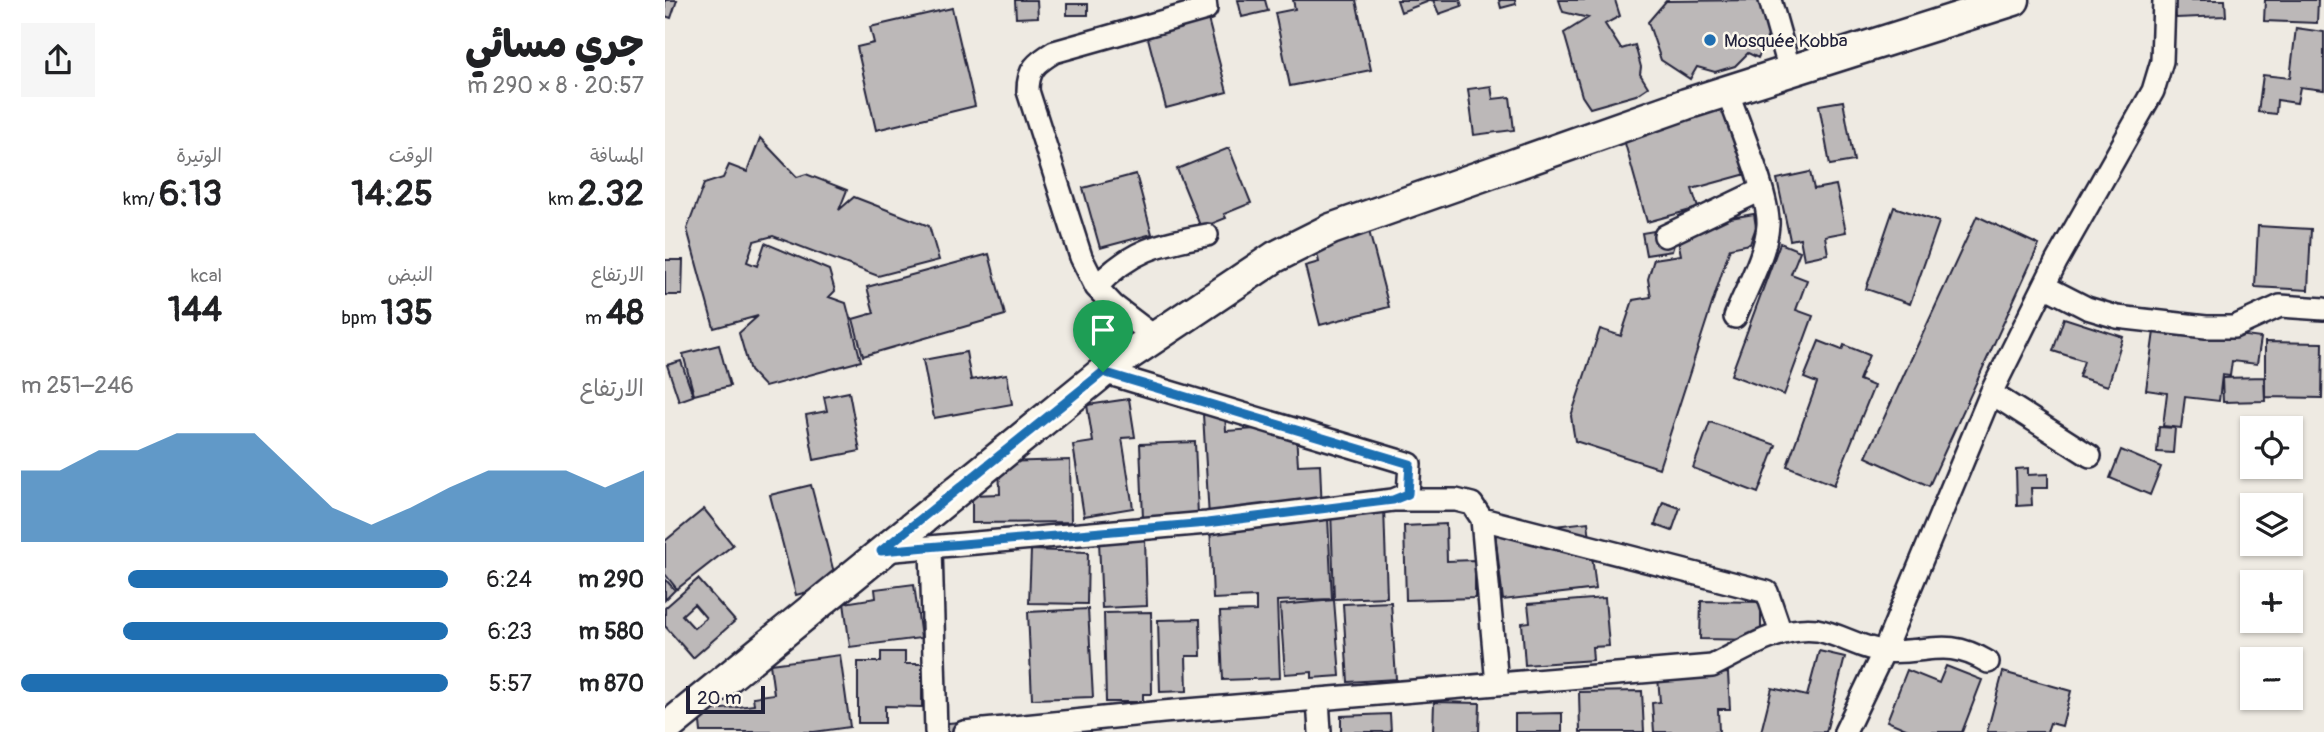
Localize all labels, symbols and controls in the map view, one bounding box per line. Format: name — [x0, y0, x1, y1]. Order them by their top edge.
text: جري مسائي — [465, 21, 644, 69]
button: share — [21, 23, 95, 97]
place label: Mosquée Kobba — [1724, 29, 1848, 53]
marker: Mosquée Kobba — [1702, 32, 1718, 48]
text: 20:57 · 8 × 290 m — [467, 71, 644, 100]
text: الوتيرة — [176, 144, 222, 168]
text: الوقت — [389, 144, 433, 168]
text: المسافة — [590, 144, 644, 168]
text: 6:13 — [159, 172, 222, 216]
text: 14:25 — [351, 172, 433, 216]
text: 2.32 — [578, 172, 644, 216]
text: /km — [123, 187, 159, 211]
text: km — [549, 187, 578, 211]
text: النبض — [388, 263, 433, 287]
text: الارتفاع — [591, 263, 644, 287]
text: kcal — [191, 264, 222, 288]
text: 144 — [168, 288, 222, 332]
text: 135 — [381, 291, 433, 335]
text: 48 — [606, 291, 644, 335]
pin — [1073, 300, 1133, 372]
text: bpm — [342, 306, 381, 330]
text: m — [585, 306, 606, 330]
icon: arrive — [1084, 311, 1122, 349]
text: 246–251 m — [21, 371, 134, 400]
text: الارتفاع — [580, 374, 644, 403]
map controls — [2240, 416, 2303, 710]
button: locate — [2240, 416, 2303, 479]
button: layers — [2240, 493, 2303, 556]
text: 6:24 — [486, 565, 532, 594]
text: 290 m — [578, 565, 644, 594]
button: + — [2240, 570, 2303, 633]
text: 6:23 — [487, 617, 532, 646]
text: 580 m — [579, 617, 644, 646]
button: − — [2240, 647, 2303, 710]
text: 5:57 — [489, 669, 532, 698]
text: 870 m — [579, 669, 644, 698]
scale bar — [686, 683, 765, 715]
text: 20 m — [697, 686, 742, 710]

